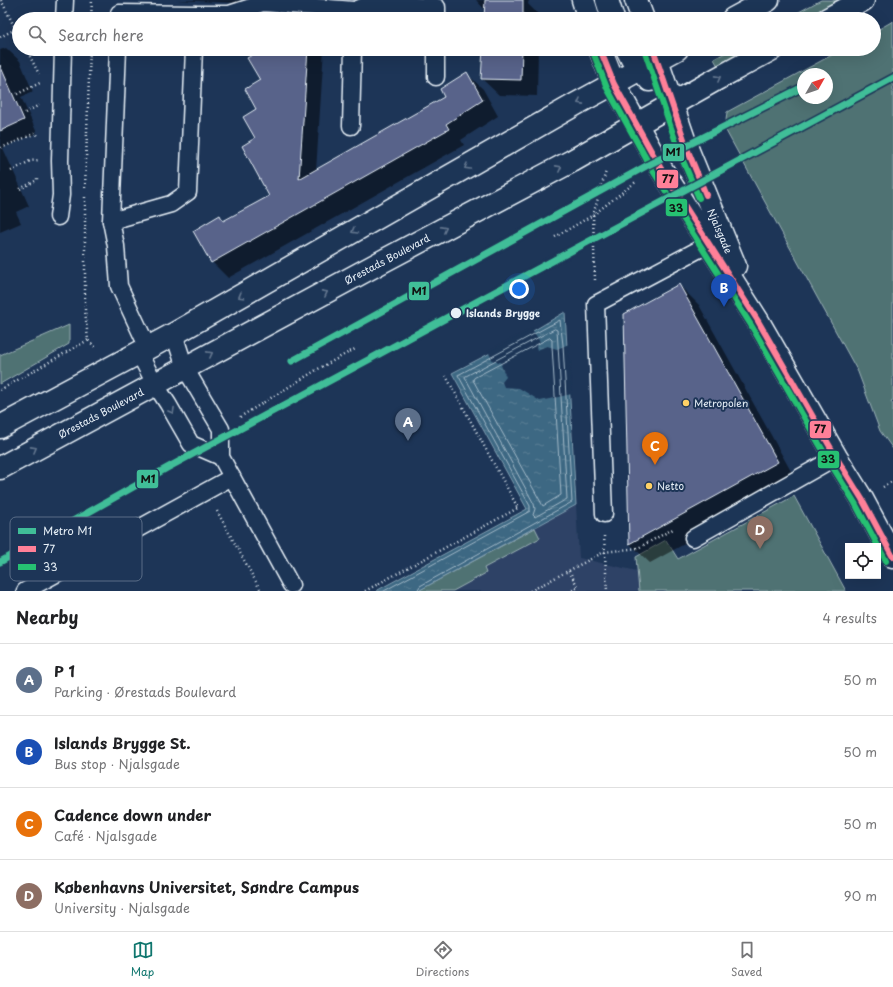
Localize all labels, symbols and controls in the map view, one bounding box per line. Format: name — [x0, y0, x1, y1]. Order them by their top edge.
search box — [12, 12, 881, 56]
icon: search — [26, 23, 48, 45]
text: Search here — [58, 23, 144, 46]
north arrow — [797, 68, 833, 104]
one-way arrow — [714, 75, 721, 83]
one-way arrow — [577, 98, 584, 105]
line badge: M1 — [662, 143, 685, 162]
text: M1 — [665, 143, 681, 160]
one-way arrow — [464, 162, 471, 169]
one-way arrow — [555, 165, 562, 173]
line badge: 77 — [656, 169, 679, 189]
text: 77 — [662, 170, 674, 187]
line badge: 33 — [665, 198, 688, 217]
text: 33 — [669, 199, 683, 216]
street label: Njalsgade — [704, 206, 737, 256]
one-way arrow — [440, 226, 447, 233]
one-way arrow — [351, 227, 358, 234]
street label: Ørestads Boulevard — [341, 230, 432, 288]
pin: B — [711, 274, 737, 307]
your location — [509, 279, 529, 299]
line badge: M1 — [408, 281, 430, 301]
text: M1 — [411, 282, 427, 299]
one-way arrow — [321, 290, 328, 297]
one-way arrow — [238, 291, 245, 298]
place label: Islands Brygge — [466, 305, 540, 321]
marker: Islands Brygge — [449, 306, 463, 320]
one-way arrow — [206, 351, 213, 359]
street label: Ørestads Boulevard — [55, 384, 146, 442]
place label: Metropolen — [694, 395, 748, 410]
marker: Metropolen — [681, 398, 691, 408]
one-way arrow — [168, 407, 175, 414]
pin: A — [395, 408, 421, 441]
line badge: 77 — [809, 420, 832, 439]
text: 77 — [814, 420, 826, 437]
pin: C — [642, 432, 668, 465]
one-way arrow — [30, 447, 37, 454]
line badge: 33 — [817, 450, 840, 469]
text: 33 — [821, 450, 835, 467]
line badge: M1 — [136, 469, 159, 489]
text: M1 — [140, 470, 156, 487]
place label: Netto — [657, 478, 685, 493]
marker: Netto — [644, 481, 654, 491]
pin: D — [747, 516, 773, 549]
legend — [10, 517, 142, 581]
text: Metro M1 — [43, 522, 92, 539]
text: 77 — [43, 540, 55, 557]
map controls — [845, 543, 881, 579]
button: locate — [845, 543, 881, 579]
text: 33 — [43, 558, 57, 575]
text: Nearby — [16, 604, 78, 630]
text: 4 results — [823, 608, 877, 627]
text: P 1 — [54, 659, 75, 682]
text: A — [24, 670, 34, 689]
text: 50 m — [843, 670, 877, 689]
text: Parking · Ørestads Boulevard — [54, 682, 236, 701]
text: Islands Brygge St. — [54, 731, 191, 754]
text: B — [25, 742, 33, 761]
text: 50 m — [843, 742, 877, 761]
text: Bus stop · Njalsgade — [54, 754, 180, 773]
text: Cadence down under — [54, 803, 211, 826]
text: C — [24, 814, 34, 833]
text: 50 m — [843, 814, 877, 833]
text: Café · Njalsgade — [54, 826, 157, 845]
text: Københavns Universitet, Søndre Campus — [54, 875, 359, 898]
text: D — [24, 886, 34, 905]
text: 90 m — [844, 886, 877, 905]
text: University · Njalsgade — [54, 898, 190, 917]
tab: Map — [131, 939, 154, 980]
tab: Directions — [416, 939, 469, 980]
tab: Saved — [731, 939, 762, 980]

